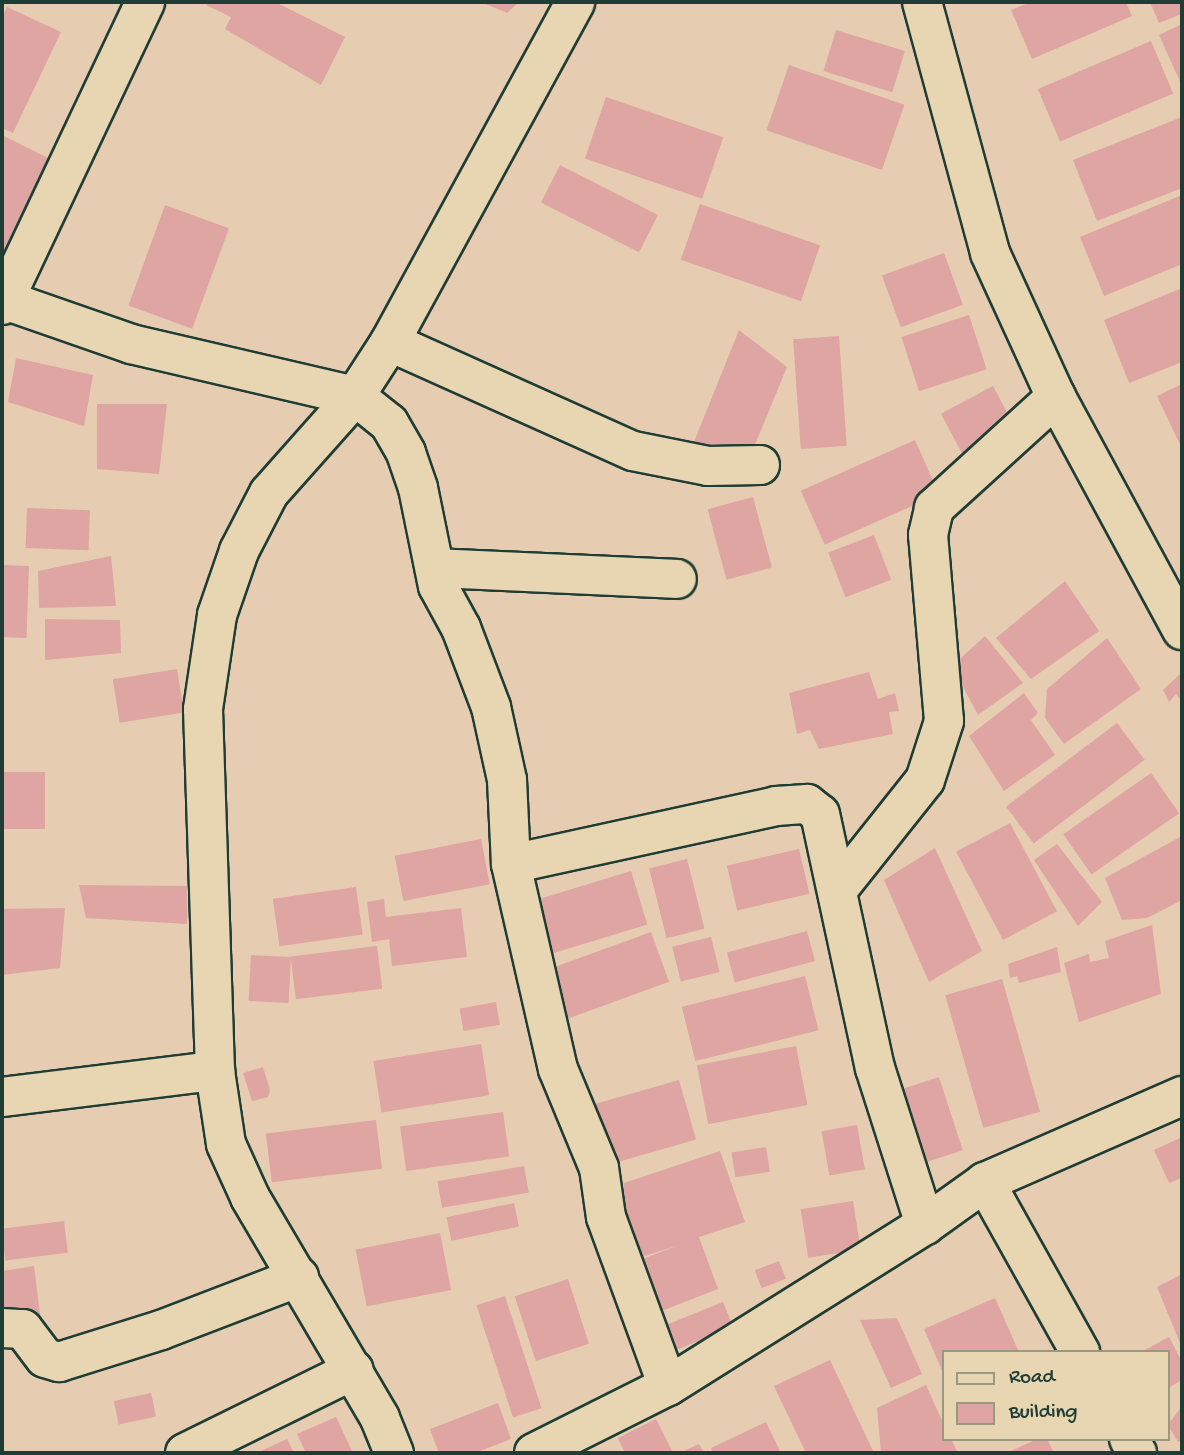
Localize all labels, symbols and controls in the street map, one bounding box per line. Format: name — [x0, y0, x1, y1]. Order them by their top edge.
legend — [942, 1350, 1170, 1441]
text: Road — [1009, 1366, 1055, 1391]
text: Building — [1009, 1401, 1078, 1426]

